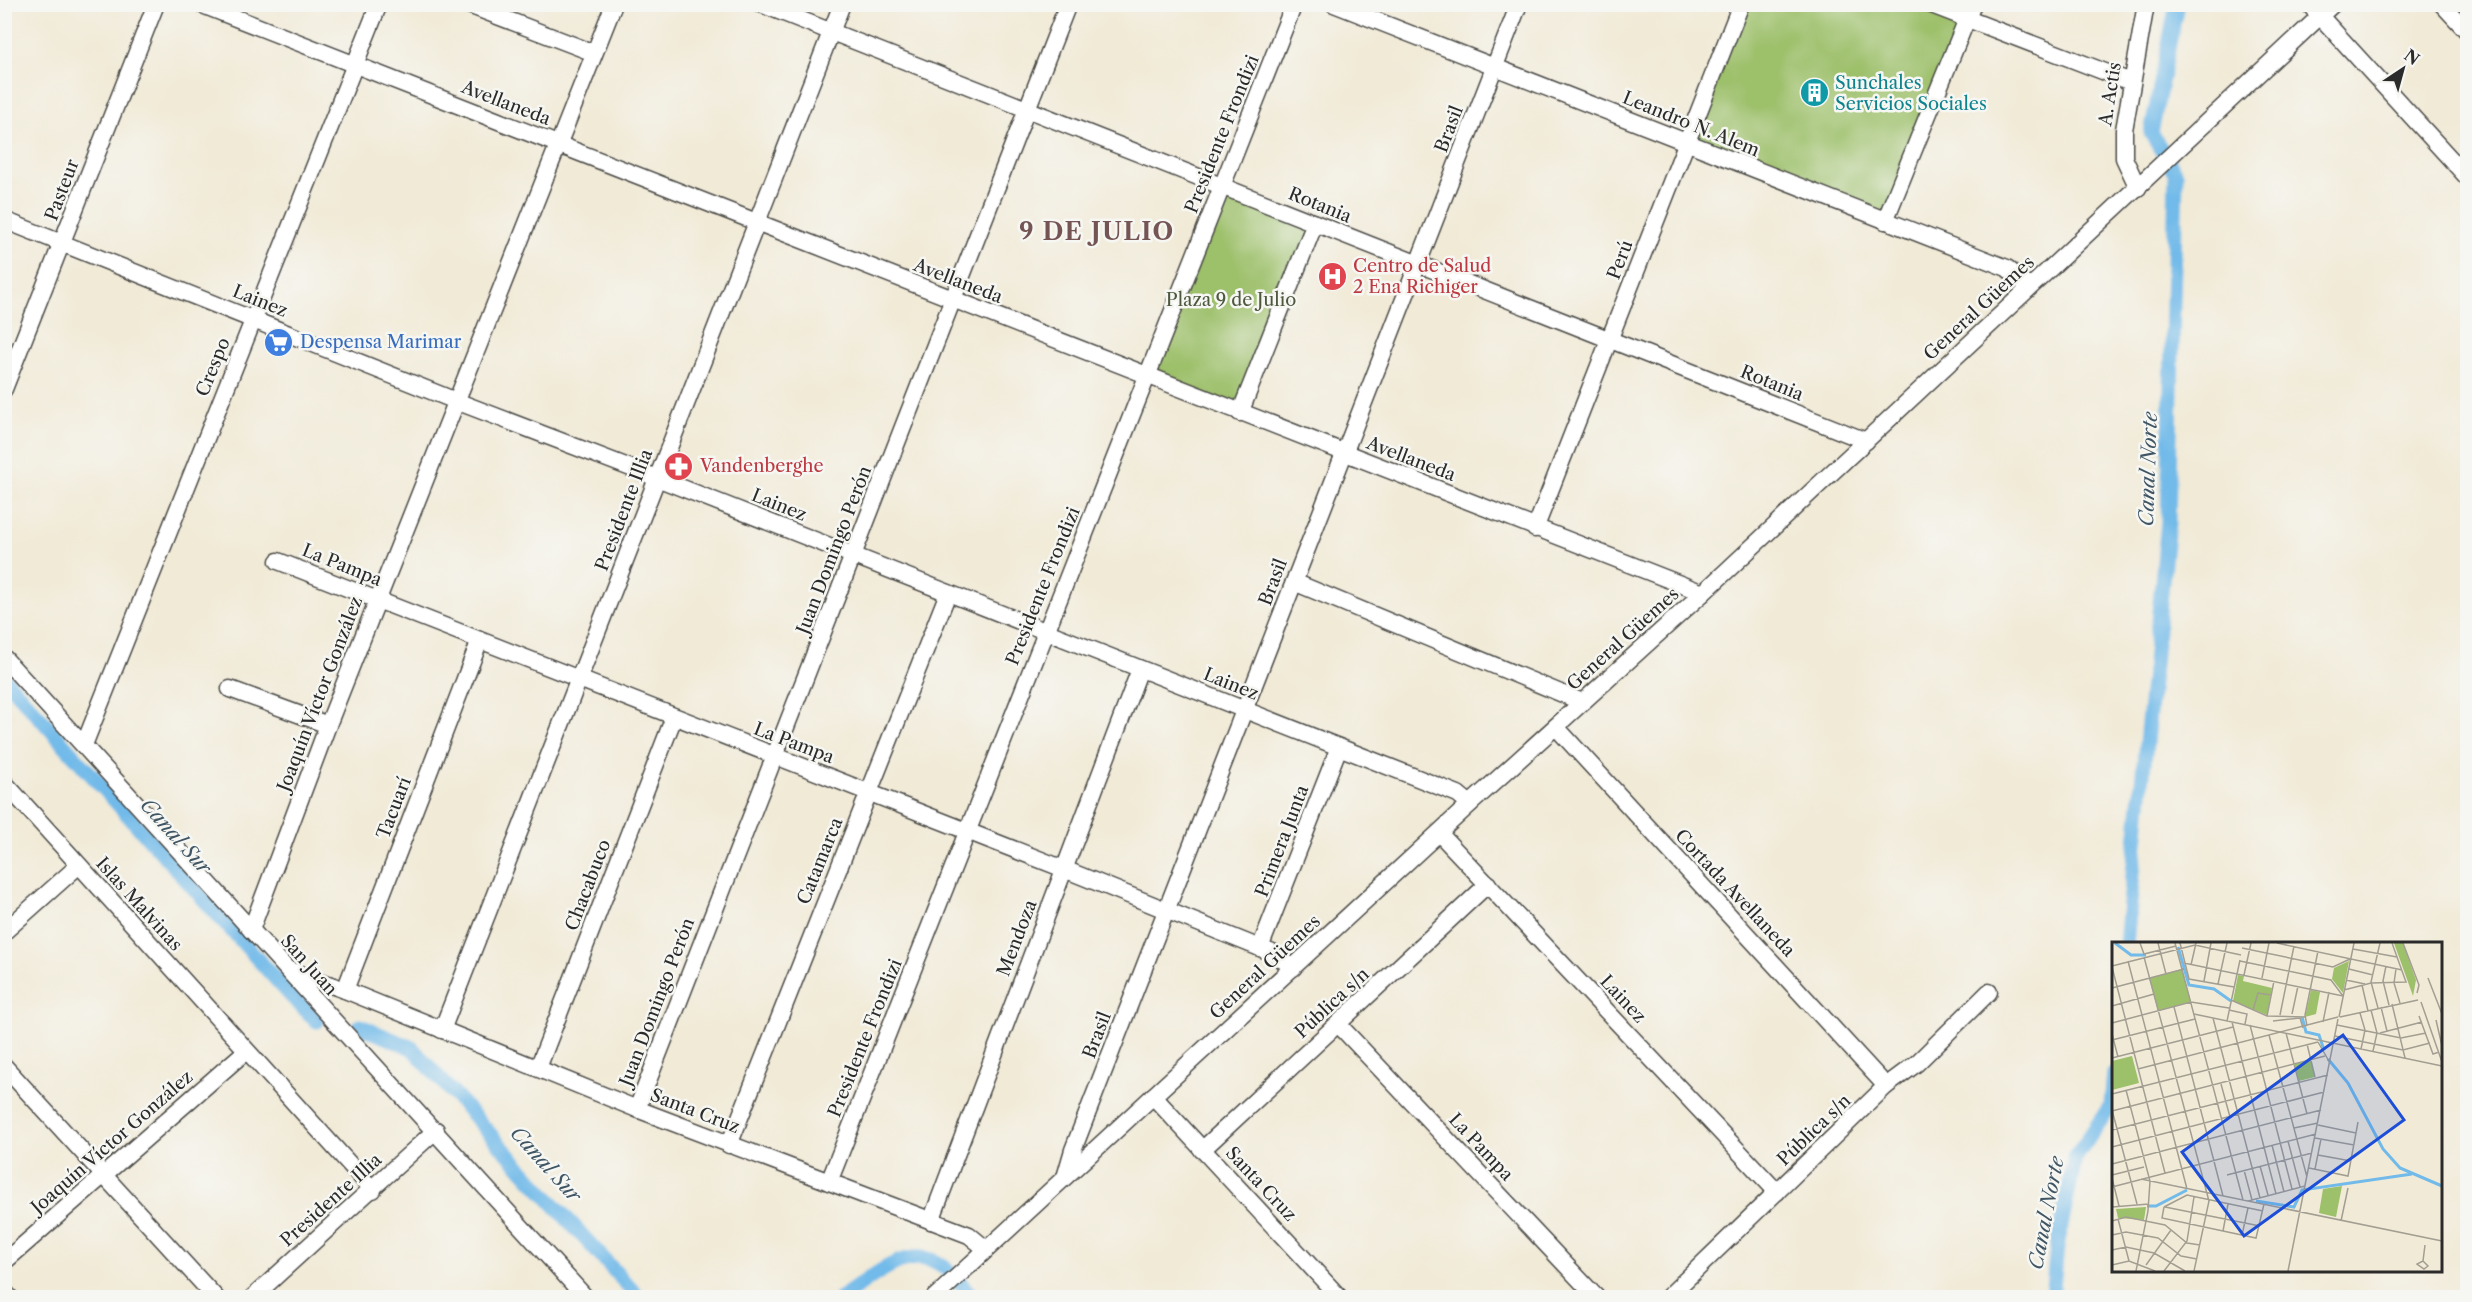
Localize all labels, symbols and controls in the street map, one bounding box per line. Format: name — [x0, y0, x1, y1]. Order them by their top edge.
north arrow — [2373, 39, 2433, 99]
text: N — [2400, 45, 2423, 69]
street label: Presidente Frondizi — [1180, 51, 1264, 216]
street label: A. Actis — [2094, 61, 2126, 128]
place label: Sunchales Servicios Sociales — [1835, 72, 1987, 115]
street label: Avellaneda — [457, 76, 554, 130]
building icon: Sunchales Servicios Sociales — [1798, 77, 1830, 109]
street label: Leandro N. Alem — [1619, 87, 1763, 162]
street label: Brasil — [1430, 103, 1468, 155]
street label: Pasteur — [40, 156, 84, 224]
street label: Rotania — [1285, 182, 1355, 228]
district label: 9 DE JULIO — [1019, 217, 1175, 246]
street label: Perú — [1603, 237, 1637, 283]
street label: General Güemes — [1919, 251, 2039, 365]
street label: Avellaneda — [909, 254, 1006, 308]
place label: Centro de Salud 2 Ena Richiger — [1353, 255, 1491, 298]
hospital icon: Centro de Salud 2 Ena Richiger — [1316, 260, 1348, 292]
street label: Lainez — [229, 280, 291, 322]
park label: Plaza 9 de Julio — [1166, 289, 1296, 311]
supermarket icon: Despensa Marimar — [263, 326, 295, 358]
place label: Despensa Marimar — [300, 331, 462, 353]
street label: Crespo — [191, 334, 235, 400]
street label: Rotania — [1737, 360, 1807, 406]
water label: Canal Norte — [2134, 410, 2162, 527]
street label: Avellaneda — [1362, 432, 1459, 486]
street label: Presidente Illia — [591, 446, 657, 574]
pharmacy icon: Vandenberghe — [663, 450, 695, 482]
place label: Vandenberghe — [699, 455, 824, 477]
street label: Juan Domingo Perón — [791, 463, 876, 640]
street label: Lainez — [748, 484, 810, 526]
street label: Presidente Frondizi — [1001, 503, 1085, 668]
street label: La Pampa — [299, 539, 386, 591]
street label: Brasil — [1254, 556, 1292, 608]
street label: General Güemes — [1562, 583, 1684, 695]
street label: Joaquín Víctor González — [272, 593, 367, 797]
street label: Lainez — [1200, 663, 1262, 705]
street label: La Pampa — [751, 718, 838, 769]
street label: Tacuarí — [372, 774, 416, 842]
street label: Primera Junta — [1251, 782, 1314, 900]
water label: Canal Sur — [136, 793, 218, 880]
street label: Catamarca — [793, 814, 848, 908]
street label: Cortada Avellaneda — [1670, 825, 1800, 962]
street label: Chacabuco — [561, 836, 615, 934]
street label: Islas Malvinas — [91, 853, 187, 955]
street label: Mendoza — [992, 896, 1042, 979]
street label: General Güemes — [1205, 910, 1325, 1024]
street label: Juan Domingo Perón — [614, 915, 699, 1092]
street label: San Juan — [276, 930, 342, 1000]
inset map — [2112, 942, 2442, 1272]
street label: Presidente Frondizi — [823, 955, 907, 1120]
street label: Pública s/n — [1290, 963, 1374, 1043]
street label: Lainez — [1595, 971, 1651, 1027]
street label: Brasil — [1078, 1009, 1116, 1061]
street label: Joaquín Víctor González — [24, 1066, 197, 1220]
street label: Santa Cruz — [647, 1084, 743, 1138]
street label: Pública s/n — [1773, 1090, 1855, 1170]
street label: La Pampa — [1444, 1109, 1518, 1186]
water label: Canal Sur — [506, 1121, 588, 1208]
street label: Santa Cruz — [1221, 1142, 1301, 1226]
street label: Presidente Illia — [276, 1148, 387, 1251]
water label: Canal Norte — [2023, 1153, 2069, 1271]

